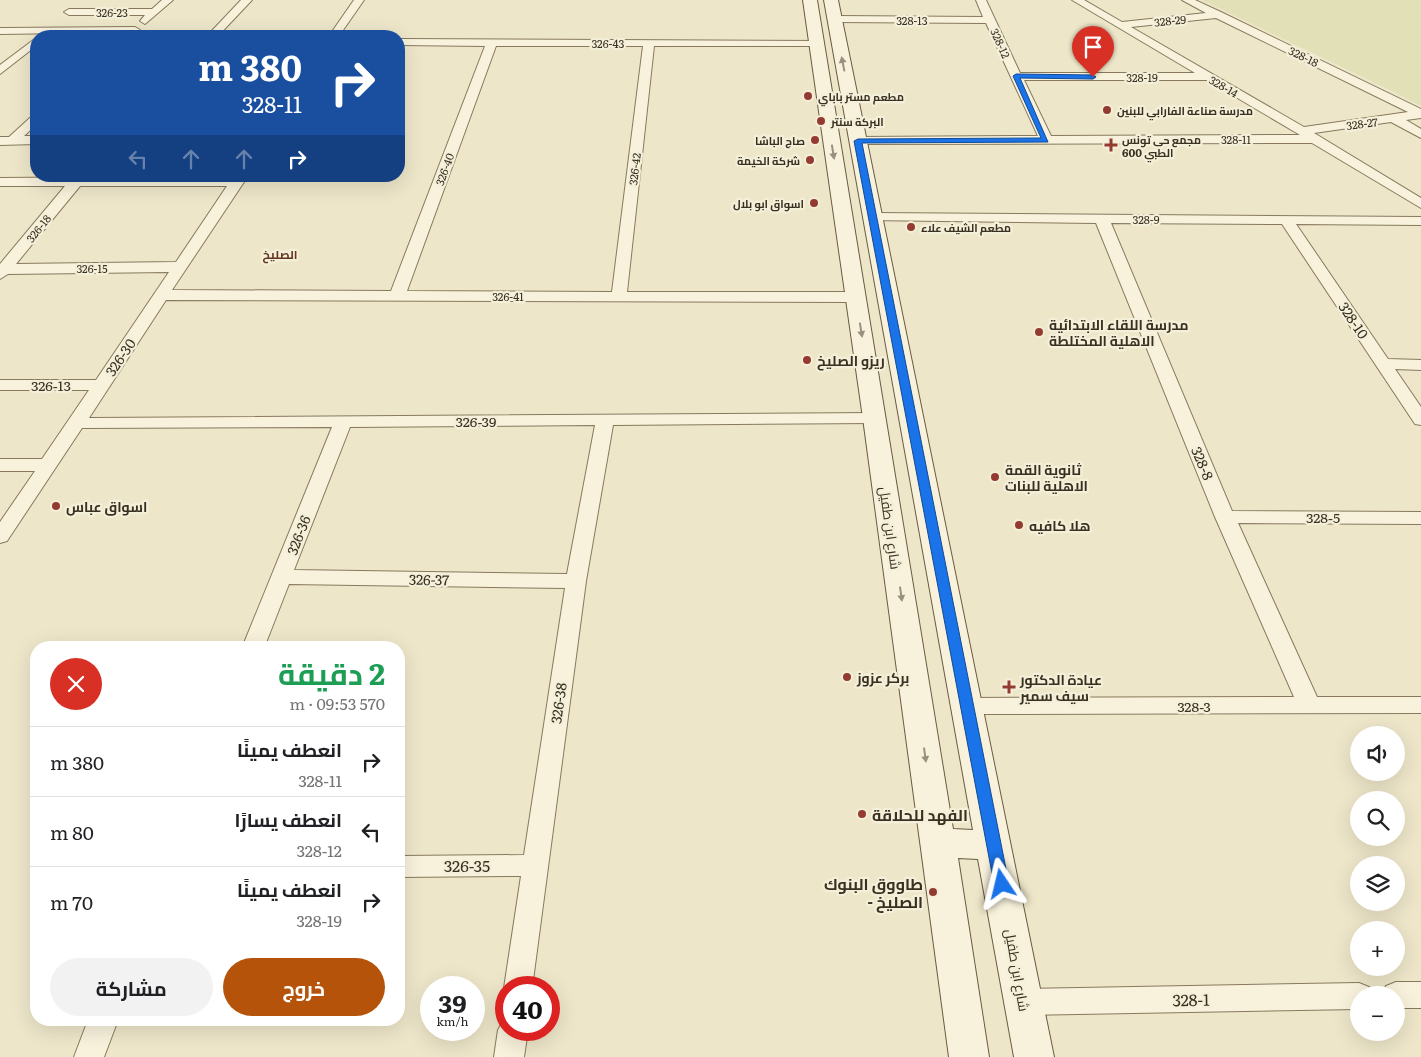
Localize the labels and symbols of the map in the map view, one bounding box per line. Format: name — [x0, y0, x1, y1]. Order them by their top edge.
street label: 326-23 — [96, 4, 128, 20]
street label: 328-29 — [1153, 10, 1187, 30]
street label: 328-13 — [896, 12, 928, 28]
street label: 328-12 — [987, 25, 1015, 61]
pin — [1072, 26, 1114, 77]
street label: 326-43 — [591, 35, 625, 51]
street label: 328-18 — [1286, 42, 1322, 70]
one-way arrow — [839, 56, 847, 72]
street label: 328-19 — [1126, 69, 1158, 85]
street label: 328-14 — [1206, 71, 1242, 101]
place label: مطعم مستر باباي — [818, 88, 904, 107]
marker: مطعم مستر باباي — [802, 90, 814, 102]
place label: مدرسة صناعة الفارابي للبنين — [1117, 102, 1253, 121]
marker: مدرسة صناعة الفارابي للبنين — [1101, 104, 1113, 116]
place label: البركة سنتر — [830, 113, 884, 129]
street label: 328-27 — [1345, 113, 1379, 133]
marker: البركة سنتر — [815, 115, 827, 127]
place label: مجمع حي تونس الطبي 600 — [1122, 131, 1201, 163]
street label: 328-11 — [1221, 131, 1252, 147]
place label: صاج الباشا — [755, 132, 805, 149]
marker: صاج الباشا — [809, 134, 821, 146]
marker: مجمع حي تونس الطبي 600 — [1104, 138, 1118, 152]
one-way arrow — [829, 144, 837, 160]
street label: 326-40 — [431, 151, 457, 187]
street label: 326-42 — [624, 151, 644, 186]
place label: شركة الخيمة — [737, 152, 800, 168]
marker: شركة الخيمة — [804, 154, 816, 166]
place label: اسواق ابو بلال — [733, 195, 804, 212]
marker: اسواق ابو بلال — [808, 197, 820, 209]
street label: 326-18 — [22, 211, 54, 245]
street label: 328-9 — [1133, 211, 1160, 227]
place label: مطعم الشيف علاء — [921, 219, 1011, 236]
marker: مطعم الشيف علاء — [905, 221, 917, 233]
district label: الصليخ — [262, 245, 298, 264]
street label: 326-15 — [76, 260, 108, 276]
street label: 326-41 — [492, 288, 524, 304]
street label: 328-10 — [1334, 298, 1374, 342]
place label: مدرسة اللقاء الابتدائية الاهلية المختلطة — [1049, 314, 1189, 350]
one-way arrow — [857, 322, 865, 338]
marker: مدرسة اللقاء الابتدائية الاهلية المختلطة — [1033, 326, 1045, 338]
street label: 326-30 — [100, 334, 140, 380]
place label: ريزو الصليخ — [817, 350, 885, 371]
marker: ريزو الصليخ — [801, 354, 813, 366]
street label: 326-13 — [31, 375, 71, 395]
street label: 326-39 — [456, 411, 496, 431]
street label: 328-8 — [1187, 443, 1219, 483]
place label: ثانوية القمة الاهلية للبنات — [1005, 459, 1088, 495]
marker: ثانوية القمة الاهلية للبنات — [989, 471, 1001, 483]
street label: شارع ابن طفيل — [875, 485, 907, 571]
place label: اسواق عباس — [66, 496, 147, 516]
marker: اسواق عباس — [50, 500, 62, 512]
street label: 328-5 — [1306, 507, 1340, 527]
street label: 326-36 — [281, 512, 315, 558]
place label: هلا كافيه — [1029, 515, 1090, 535]
marker: هلا كافيه — [1013, 519, 1025, 531]
street label: 326-37 — [409, 569, 449, 589]
one-way arrow — [897, 587, 905, 603]
place label: بركر عزوز — [856, 667, 909, 687]
place label: عيادة الدكتور سيف سمير — [1019, 669, 1102, 705]
marker: بركر عزوز — [841, 671, 853, 683]
marker: عيادة الدكتور سيف سمير — [1002, 680, 1016, 694]
street label: 326-38 — [545, 681, 571, 725]
street label: 328-3 — [1177, 696, 1211, 716]
one-way arrow — [921, 747, 929, 763]
place label: الفهد للحلاقة — [872, 802, 968, 826]
marker: الفهد للحلاقة — [856, 808, 868, 820]
street label: 326-35 — [444, 853, 490, 877]
position arrow — [975, 857, 1027, 909]
place label: طاووق البنوك - الصليخ — [824, 871, 923, 913]
marker: طاووق البنوك - الصليخ — [927, 886, 939, 898]
street label: شارع ابن طفيل — [1001, 927, 1035, 1013]
speed limit sign: 40 — [495, 976, 560, 1041]
street label: 328-1 — [1172, 987, 1210, 1011]

